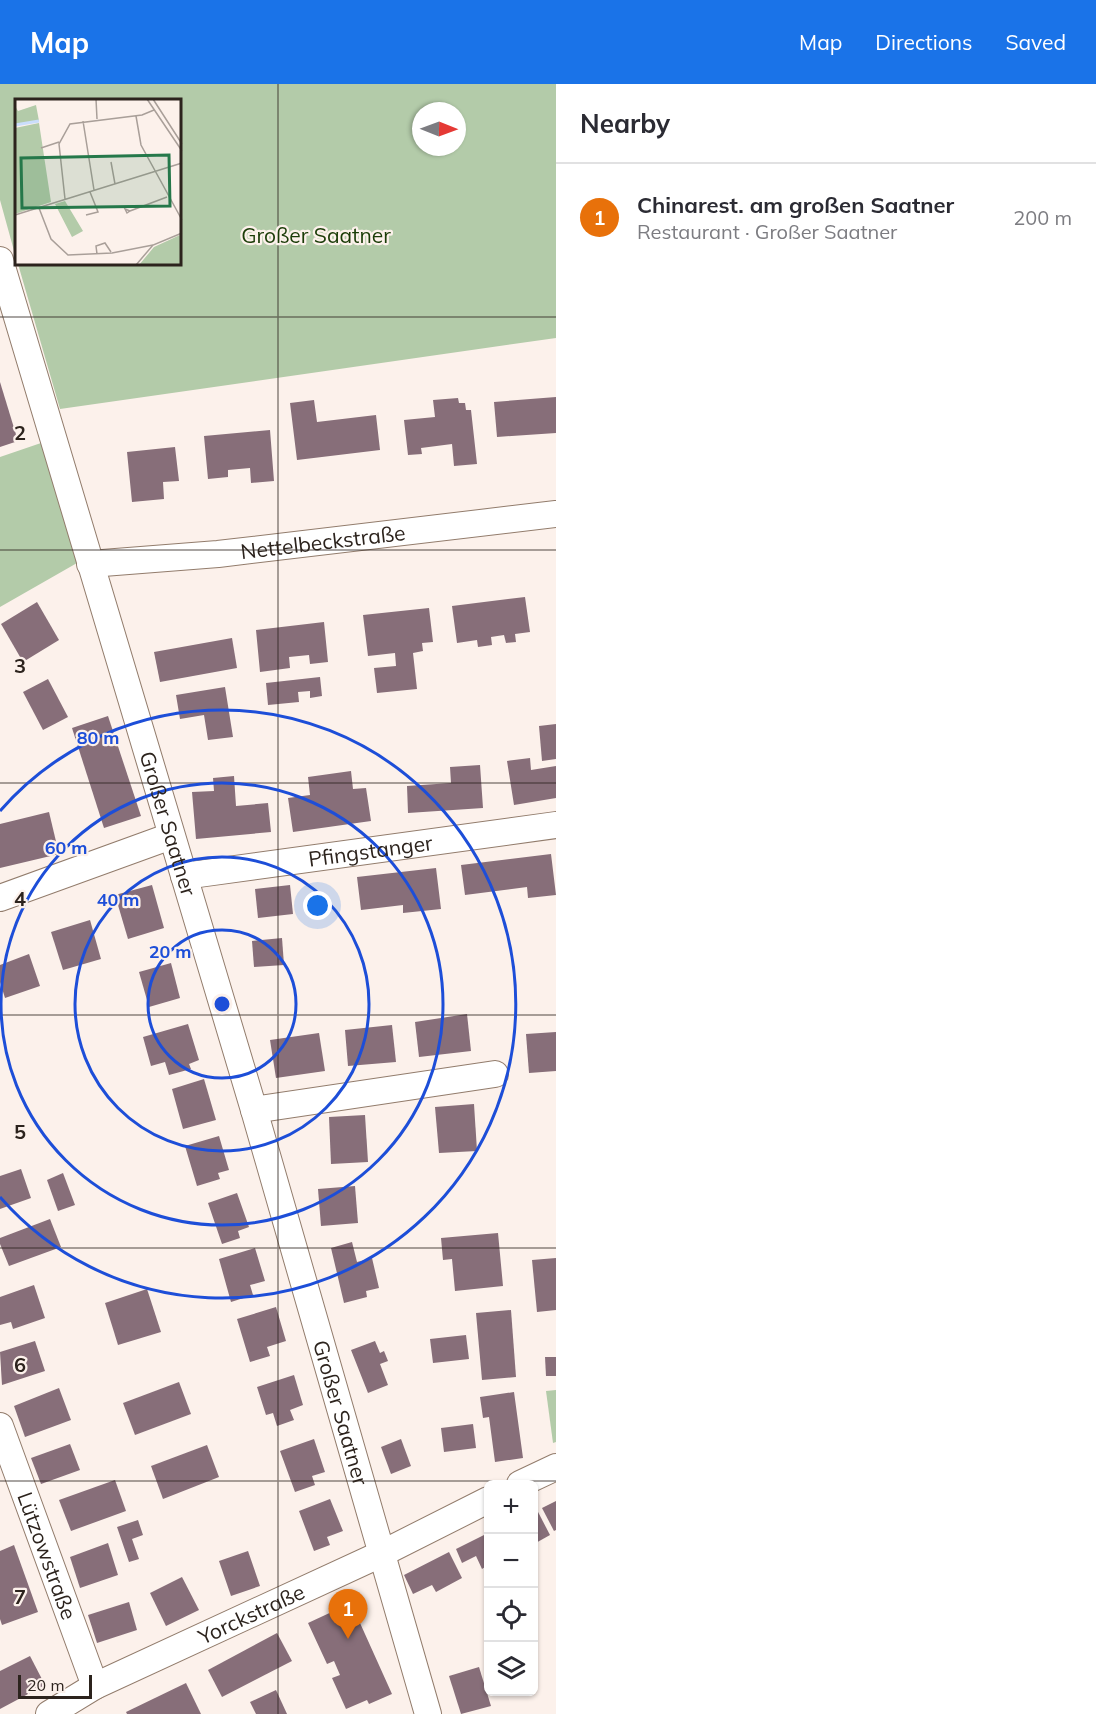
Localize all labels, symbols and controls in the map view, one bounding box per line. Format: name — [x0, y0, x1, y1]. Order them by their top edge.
text: Map — [30, 25, 89, 60]
text: Map — [799, 29, 842, 55]
text: Directions — [875, 29, 972, 55]
text: Saved — [1005, 29, 1066, 55]
inset map — [15, 99, 182, 266]
north arrow — [412, 102, 466, 156]
text: Nearby — [580, 107, 670, 140]
text: Chinarest. am großen Saatner — [637, 191, 954, 219]
text: 1 — [594, 205, 606, 230]
text: 200 m — [1013, 205, 1072, 230]
text: Restaurant · Großer Saatner — [637, 219, 897, 244]
park label: Großer Saatner — [241, 222, 391, 248]
text: 2 — [14, 420, 26, 445]
street label: Nettelbeckstraße — [239, 519, 407, 564]
text: 3 — [14, 653, 26, 678]
text: 80 m — [77, 726, 119, 749]
street label: Großer Saatner — [134, 748, 202, 899]
street label: Pfingstanger — [307, 829, 434, 872]
text: 60 m — [45, 836, 87, 859]
text: 4 — [14, 886, 26, 911]
text: 40 m — [97, 888, 139, 911]
your location — [303, 891, 332, 920]
text: 20 m — [149, 940, 191, 963]
centre of rings — [212, 994, 232, 1014]
text: 5 — [14, 1119, 26, 1144]
street label: Großer Saatner — [308, 1337, 374, 1488]
text: 6 — [14, 1352, 26, 1377]
map controls — [484, 1480, 538, 1696]
button: + — [484, 1480, 538, 1534]
street label: Lützowstraße — [12, 1488, 83, 1623]
button: − — [484, 1534, 538, 1588]
street label: Yorckstraße — [193, 1578, 309, 1650]
text: 7 — [14, 1584, 26, 1609]
button: locate — [484, 1588, 538, 1642]
pin: 1 — [328, 1590, 368, 1639]
button: layers — [484, 1642, 538, 1696]
scale bar — [18, 1672, 92, 1700]
text: 20 m — [27, 1675, 64, 1695]

